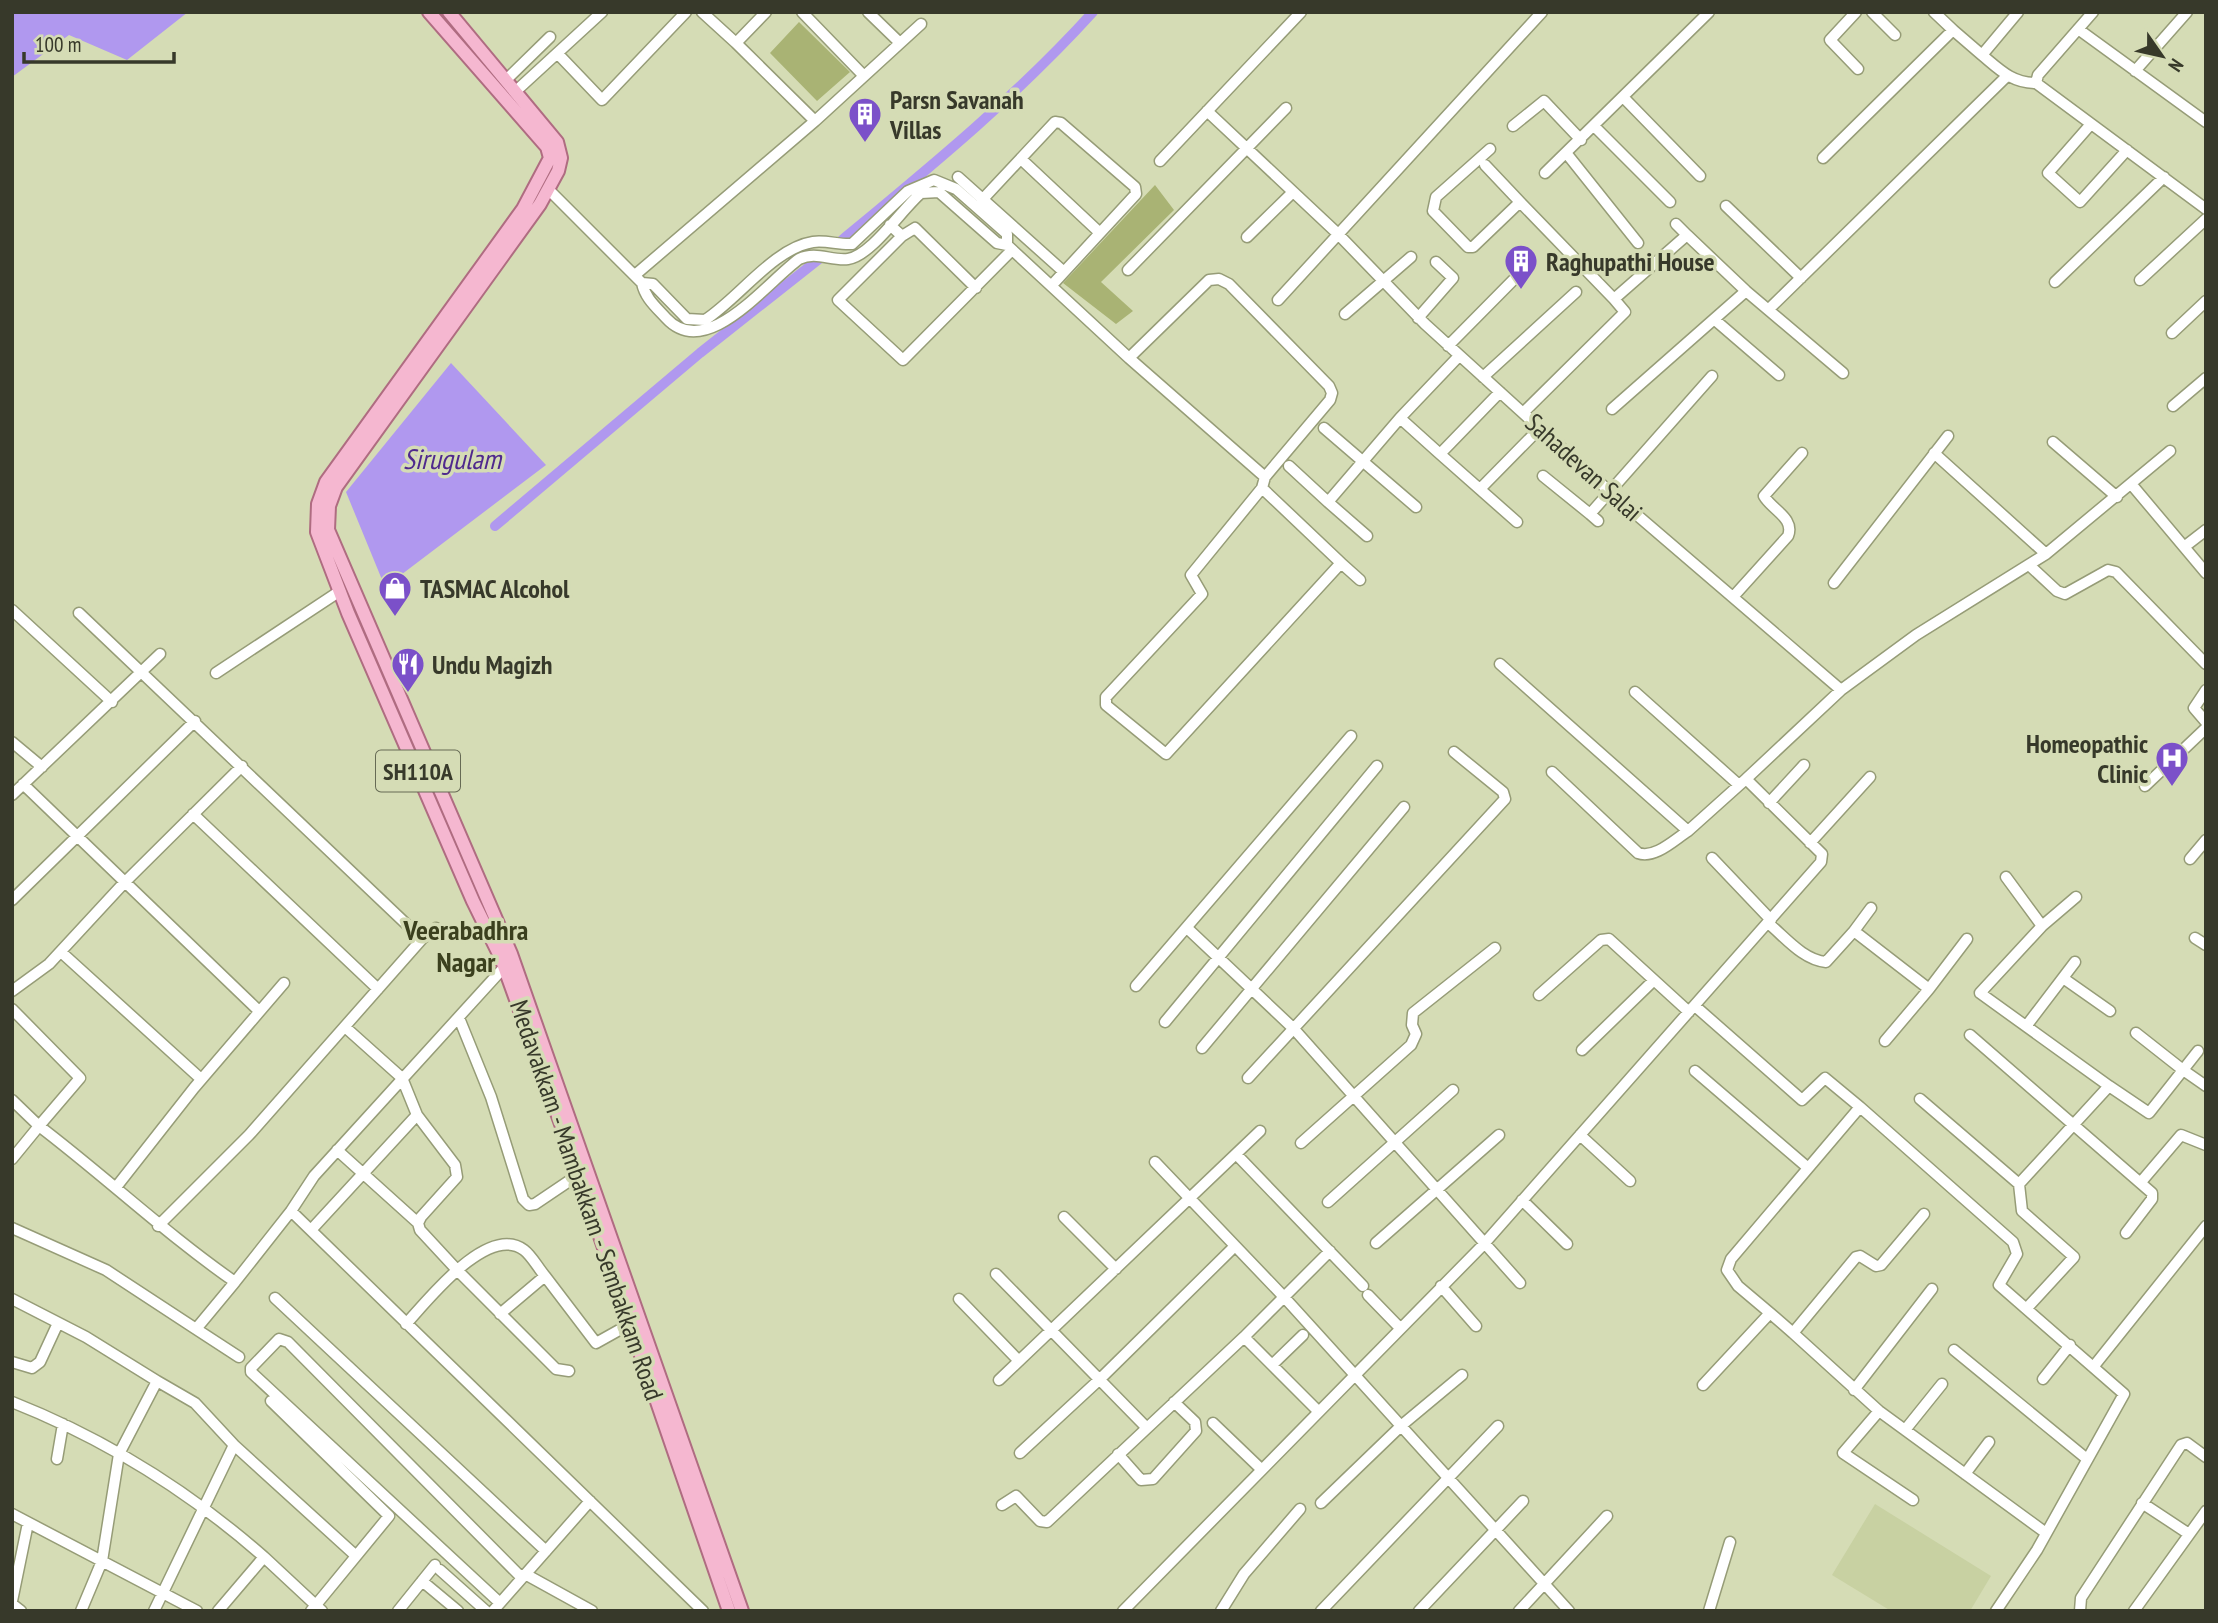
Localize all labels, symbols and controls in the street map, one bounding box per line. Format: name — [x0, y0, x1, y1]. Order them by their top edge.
scale bar — [24, 21, 175, 65]
north arrow — [2127, 21, 2197, 91]
text: 100 m — [35, 31, 81, 58]
text: N — [2163, 55, 2189, 76]
place label: Parsn Savanah Villas — [889, 83, 1024, 146]
building icon: Parsn Savanah Villas — [846, 95, 884, 144]
building icon: Raghupathi House — [1502, 242, 1540, 291]
place label: Raghupathi House — [1546, 245, 1715, 278]
street label: Sahadevan Salai — [1519, 406, 1649, 528]
water label: Sirugulam — [403, 440, 503, 477]
shop icon: TASMAC Alcohol — [376, 569, 414, 618]
place label: TASMAC Alcohol — [420, 572, 570, 605]
restaurant icon: Undu Magizh — [389, 645, 427, 694]
place label: Undu Magizh — [432, 648, 553, 681]
place label: Homeopathic Clinic — [2026, 727, 2148, 790]
hospital icon: Homeopathic Clinic — [2153, 739, 2191, 788]
road number: SH110A — [376, 750, 460, 792]
district label: Veerabadhra Nagar — [403, 911, 528, 980]
street label: Medavakkam - Mambakkam - Sembakkam Road — [503, 996, 671, 1404]

